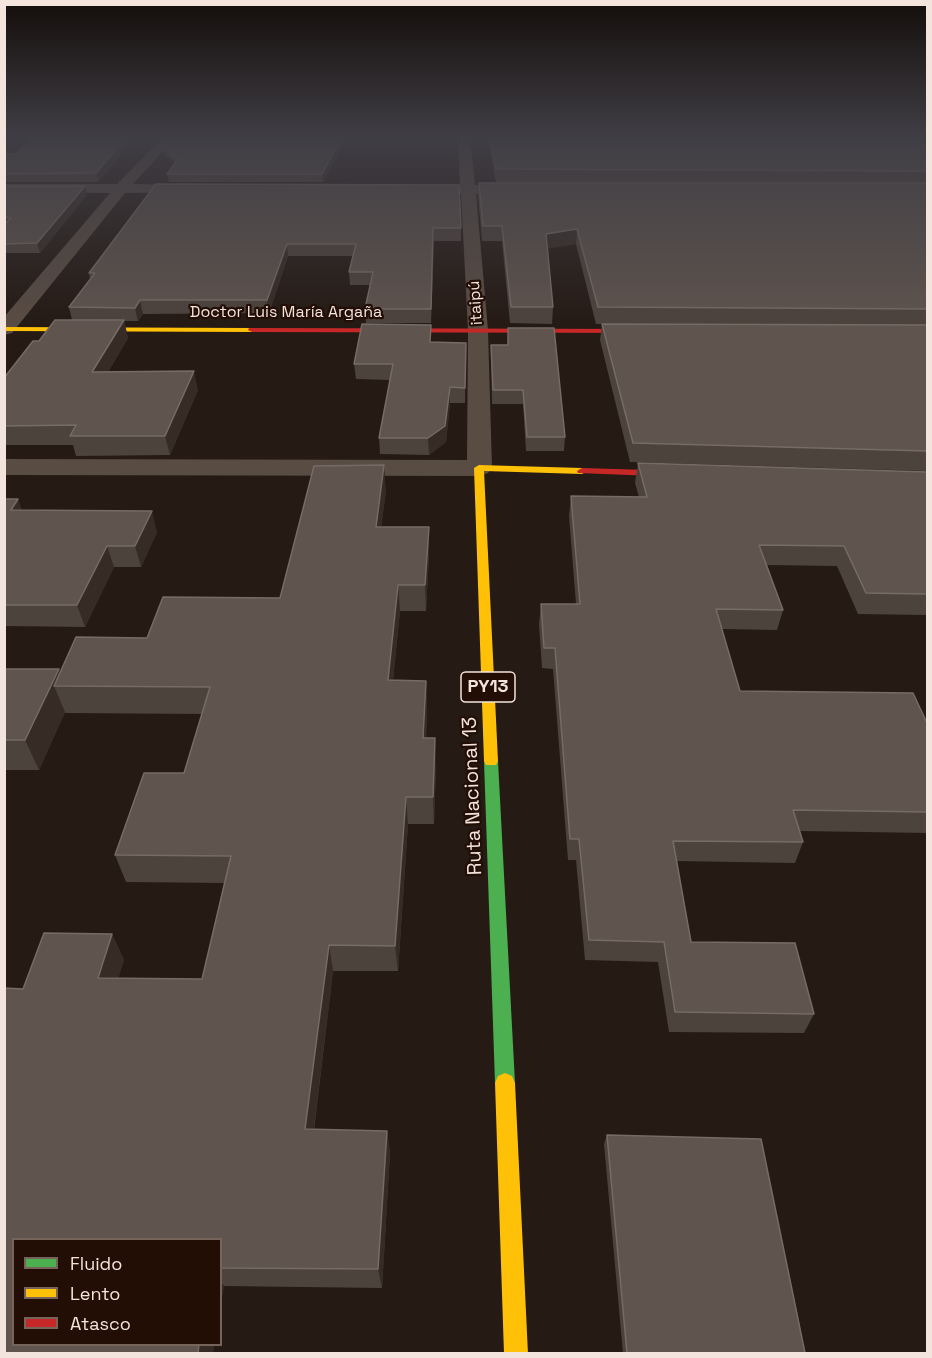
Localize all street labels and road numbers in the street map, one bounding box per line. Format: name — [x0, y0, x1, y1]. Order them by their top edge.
street label: itaipú — [465, 280, 487, 326]
street label: Doctor Luis María Argaña — [190, 303, 382, 323]
road number: PY13 — [461, 672, 515, 702]
street label: Ruta Nacional 13 — [458, 716, 488, 876]

